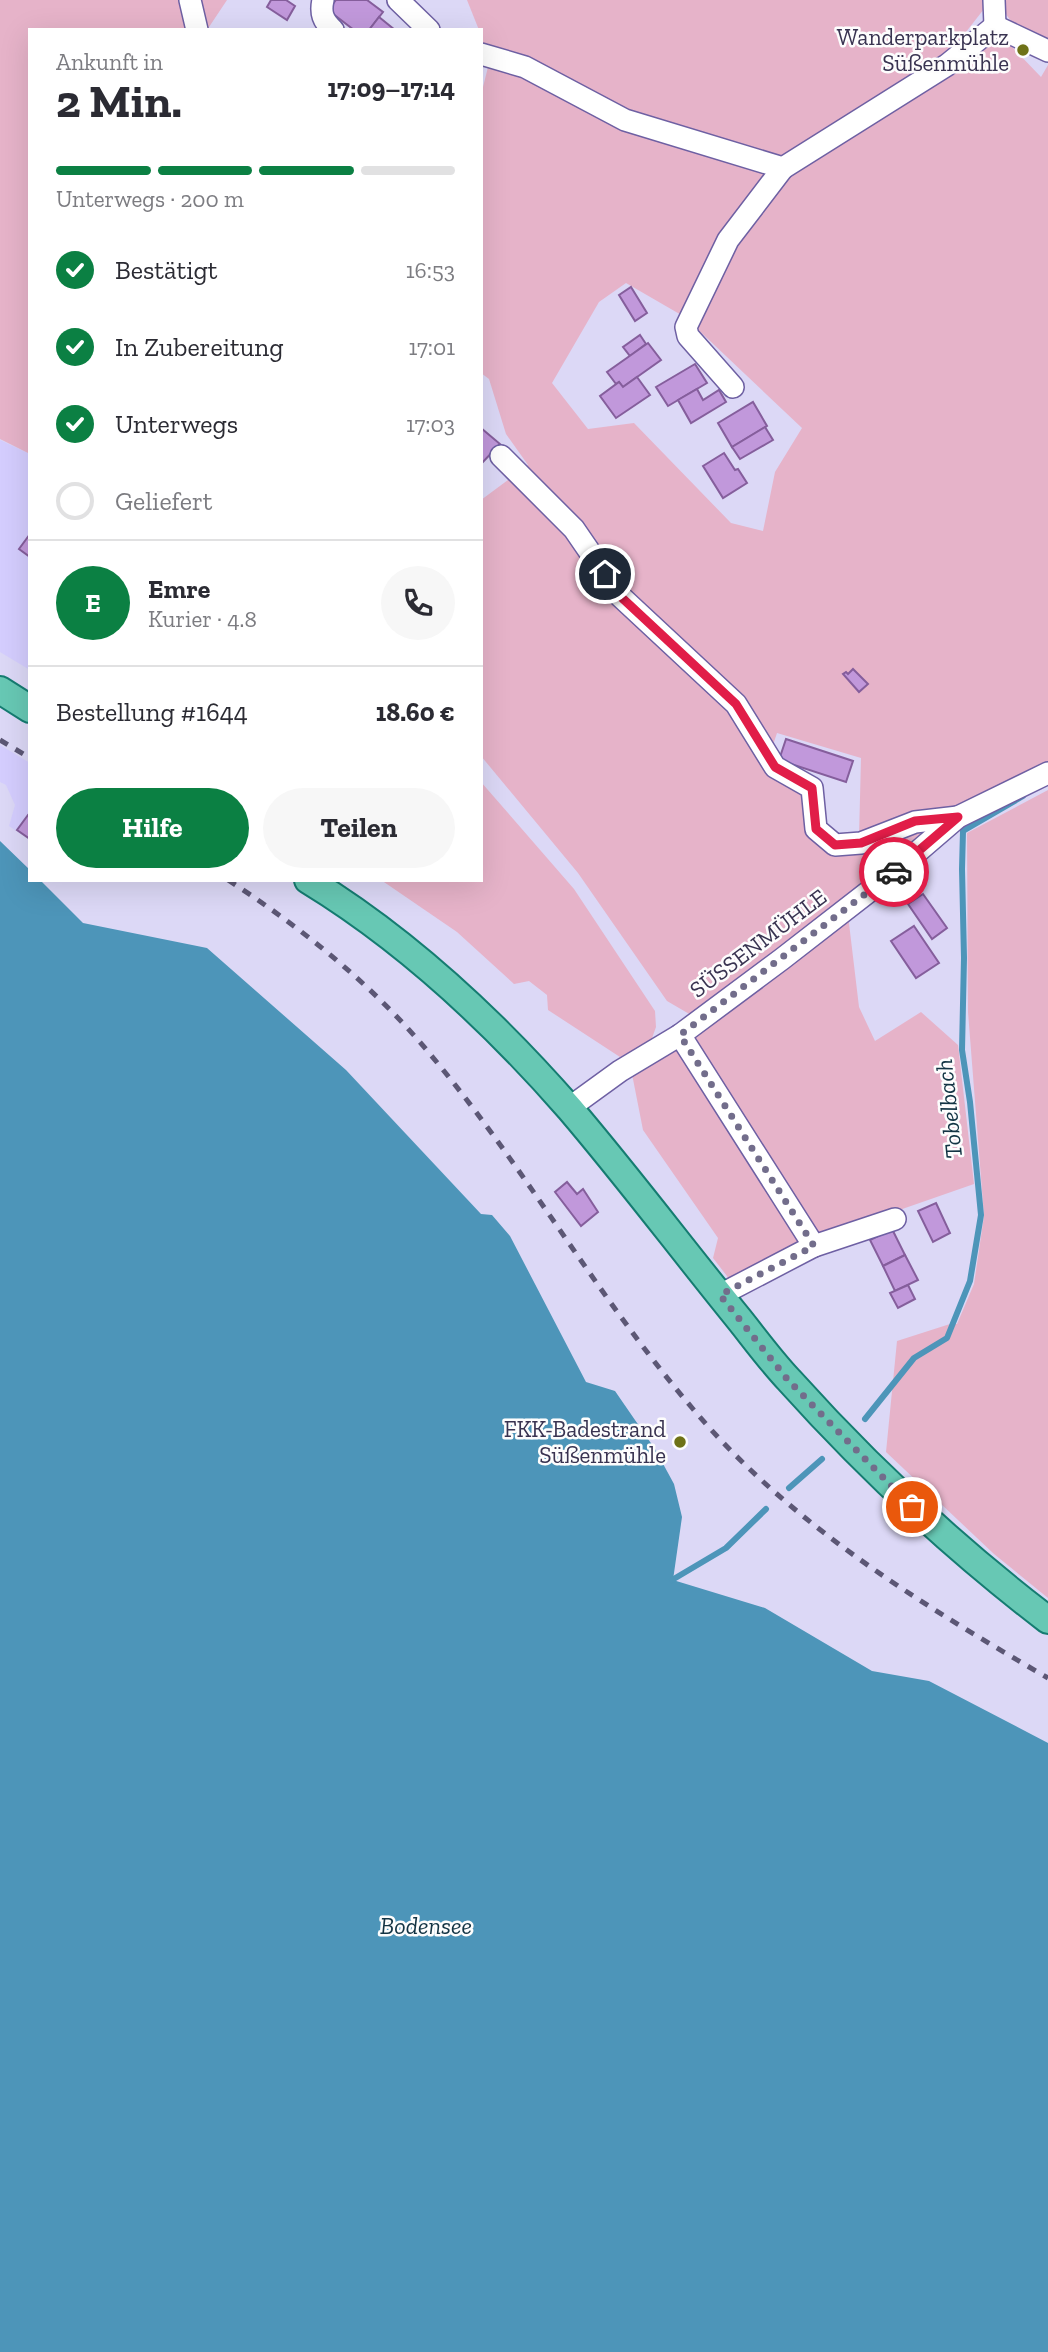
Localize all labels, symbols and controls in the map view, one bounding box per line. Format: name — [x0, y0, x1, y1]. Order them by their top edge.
place label: Wanderparkplatz Süßenmühle — [837, 23, 1009, 77]
marker: Wanderparkplatz Süßenmühle — [1015, 42, 1031, 58]
text: Ankunft in — [56, 48, 163, 76]
text: 17:09–17:14 — [327, 72, 455, 104]
text: 2 Min. — [56, 74, 182, 129]
text: Unterwegs · 200 m — [56, 185, 244, 213]
icon: check — [56, 251, 94, 289]
text: Bestätigt — [115, 254, 217, 286]
text: 16:53 — [406, 256, 455, 284]
icon: check — [56, 328, 94, 366]
text: In Zubereitung — [115, 331, 283, 363]
text: 17:01 — [408, 333, 455, 361]
icon: check — [56, 405, 94, 443]
text: Unterwegs — [115, 408, 238, 440]
text: 17:03 — [406, 410, 455, 438]
text: Geliefert — [115, 485, 213, 517]
pin — [575, 544, 635, 604]
icon: home — [586, 555, 624, 593]
button: phone — [381, 566, 455, 640]
text: Emre — [148, 573, 210, 605]
text: E — [85, 587, 101, 619]
text: Kurier · 4.8 — [148, 605, 257, 633]
text: Bestellung #1644 — [56, 696, 248, 728]
text: 18.60 € — [376, 696, 455, 728]
button: Hilfe — [56, 788, 249, 868]
button: Teilen — [263, 788, 455, 868]
courier — [859, 837, 929, 907]
icon: car — [875, 853, 913, 891]
street label: SÜSSENMÜHLE — [684, 882, 832, 1004]
water label: Tobelbach — [929, 1058, 968, 1160]
place label: FKK-Badestrand Süßenmühle — [504, 1415, 666, 1469]
marker: FKK-Badestrand Süßenmühle — [672, 1434, 688, 1450]
pin — [882, 1477, 942, 1537]
icon: bag — [893, 1488, 931, 1526]
water label: Bodensee — [380, 1911, 472, 1940]

